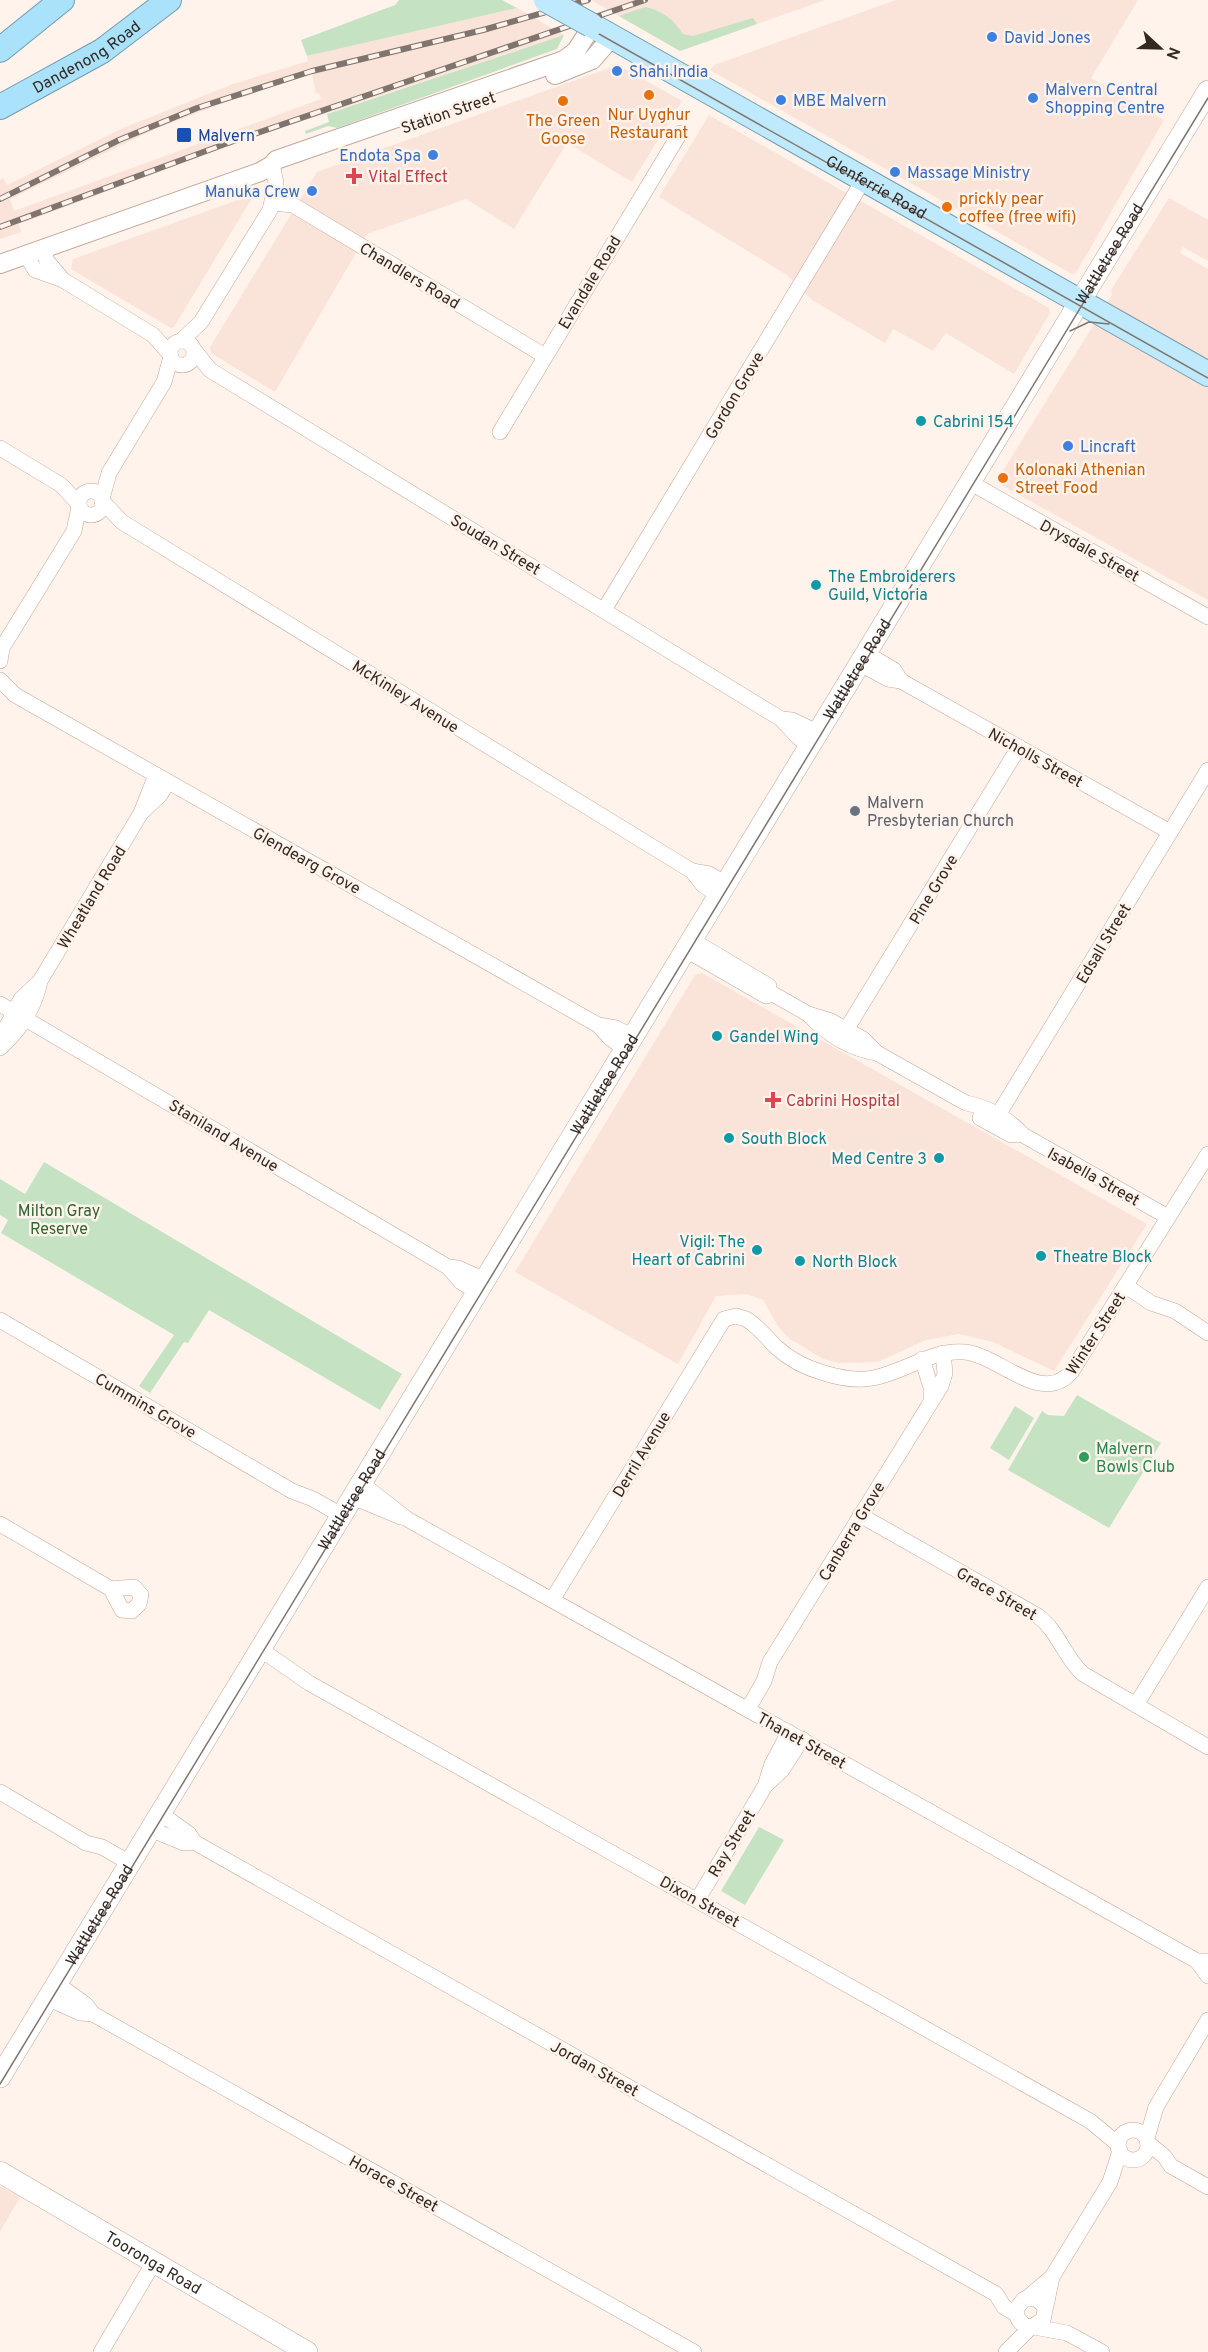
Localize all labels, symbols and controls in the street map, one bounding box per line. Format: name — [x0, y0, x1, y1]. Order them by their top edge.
street label: Dandenong Road — [30, 17, 145, 99]
north arrow — [1130, 18, 1190, 78]
place label: David Jones — [1004, 29, 1091, 49]
marker: David Jones — [985, 30, 999, 44]
text: N — [1161, 44, 1183, 62]
place label: Shahi India — [629, 63, 708, 83]
marker: Shahi India — [610, 64, 624, 78]
place label: Malvern Central Shopping Centre — [1045, 81, 1165, 119]
street label: Station Street — [399, 88, 499, 139]
marker: Nur Uyghur Restaurant — [642, 88, 656, 102]
marker: Malvern Central Shopping Centre — [1026, 91, 1040, 105]
place label: MBE Malvern — [793, 92, 887, 112]
marker: MBE Malvern — [774, 93, 788, 107]
marker: The Green Goose — [556, 94, 570, 108]
place label: Nur Uyghur Restaurant — [607, 106, 691, 144]
place label: The Green Goose — [526, 112, 600, 150]
marker: Malvern — [175, 126, 193, 144]
place label: Malvern — [198, 127, 255, 147]
place label: Endota Spa — [339, 147, 421, 167]
marker: Endota Spa — [426, 148, 440, 162]
street label: Glenferrie Road — [822, 152, 929, 225]
place label: Massage Ministry — [907, 164, 1030, 184]
marker: Massage Ministry — [888, 165, 902, 179]
marker: Vital Effect — [345, 167, 363, 185]
place label: Vital Effect — [368, 168, 448, 188]
place label: Manuka Crew — [205, 183, 300, 203]
marker: Manuka Crew — [305, 184, 319, 198]
place label: prickly pear coffee (free wifi) — [959, 190, 1076, 228]
marker: prickly pear coffee (free wifi) — [940, 200, 954, 214]
street label: Wattletree Road — [1072, 200, 1149, 309]
street label: Evandale Road — [555, 233, 626, 333]
street label: Chandlers Road — [355, 239, 463, 315]
street label: Gordon Grove — [702, 349, 770, 443]
place label: Cabrini 154 — [933, 413, 1014, 433]
marker: Cabrini 154 — [914, 414, 928, 428]
place label: Lincraft — [1080, 438, 1136, 458]
marker: Lincraft — [1061, 439, 1075, 453]
place label: Kolonaki Athenian Street Food — [1015, 461, 1145, 499]
marker: Kolonaki Athenian Street Food — [996, 471, 1010, 485]
street label: Soudan Street — [446, 511, 544, 580]
street label: Drysdale Street — [1036, 516, 1142, 587]
place label: The Embroiderers Guild, Victoria — [828, 568, 956, 606]
marker: The Embroiderers Guild, Victoria — [809, 578, 823, 592]
street label: Wattletree Road — [820, 616, 897, 724]
street label: McKinley Avenue — [348, 657, 462, 739]
street label: Nicholls Street — [984, 724, 1086, 793]
place label: Malvern Presbyterian Church — [867, 794, 1014, 832]
marker: Malvern Presbyterian Church — [848, 804, 862, 818]
street label: Glendearg Grove — [249, 824, 364, 900]
street label: Wheatland Road — [54, 843, 131, 953]
street label: Pine Grove — [906, 851, 963, 929]
street label: Edsall Street — [1073, 900, 1136, 988]
place label: Gandel Wing — [729, 1028, 819, 1048]
marker: Gandel Wing — [710, 1029, 724, 1043]
street label: Wattletree Road — [567, 1031, 644, 1140]
marker: Cabrini Hospital — [764, 1091, 782, 1109]
place label: Cabrini Hospital — [786, 1092, 900, 1112]
street label: Staniland Avenue — [164, 1096, 282, 1177]
place label: South Block — [741, 1130, 827, 1150]
marker: South Block — [722, 1131, 736, 1145]
street label: Isabella Street — [1043, 1144, 1143, 1211]
place label: Med Centre 3 — [831, 1150, 927, 1170]
marker: Med Centre 3 — [932, 1151, 946, 1165]
park label: Milton Gray Reserve — [18, 1202, 100, 1240]
place label: Vigil: The Heart of Cabrini — [632, 1233, 745, 1271]
marker: Vigil: The Heart of Cabrini — [750, 1243, 764, 1257]
place label: Theatre Block — [1053, 1248, 1152, 1268]
marker: Theatre Block — [1034, 1249, 1048, 1263]
place label: North Block — [812, 1253, 898, 1273]
marker: North Block — [793, 1254, 807, 1268]
street label: Winter Street — [1062, 1289, 1131, 1379]
street label: Cummins Grove — [91, 1370, 199, 1444]
street label: Derril Avenue — [609, 1408, 676, 1502]
place label: Malvern Bowls Club — [1096, 1440, 1175, 1478]
street label: Wattletree Road — [315, 1446, 391, 1555]
marker: Malvern Bowls Club — [1077, 1450, 1091, 1464]
street label: Canberra Grove — [815, 1479, 890, 1585]
street label: Grace Street — [952, 1564, 1040, 1626]
street label: Thanet Street — [753, 1709, 849, 1774]
street label: Ray Street — [705, 1807, 761, 1881]
street label: Wattletree Road — [62, 1861, 139, 1970]
street label: Dixon Street — [656, 1873, 743, 1933]
street label: Jordan Street — [546, 2037, 642, 2102]
street label: Horace Street — [345, 2152, 441, 2218]
street label: Tooronga Road — [101, 2228, 204, 2300]

